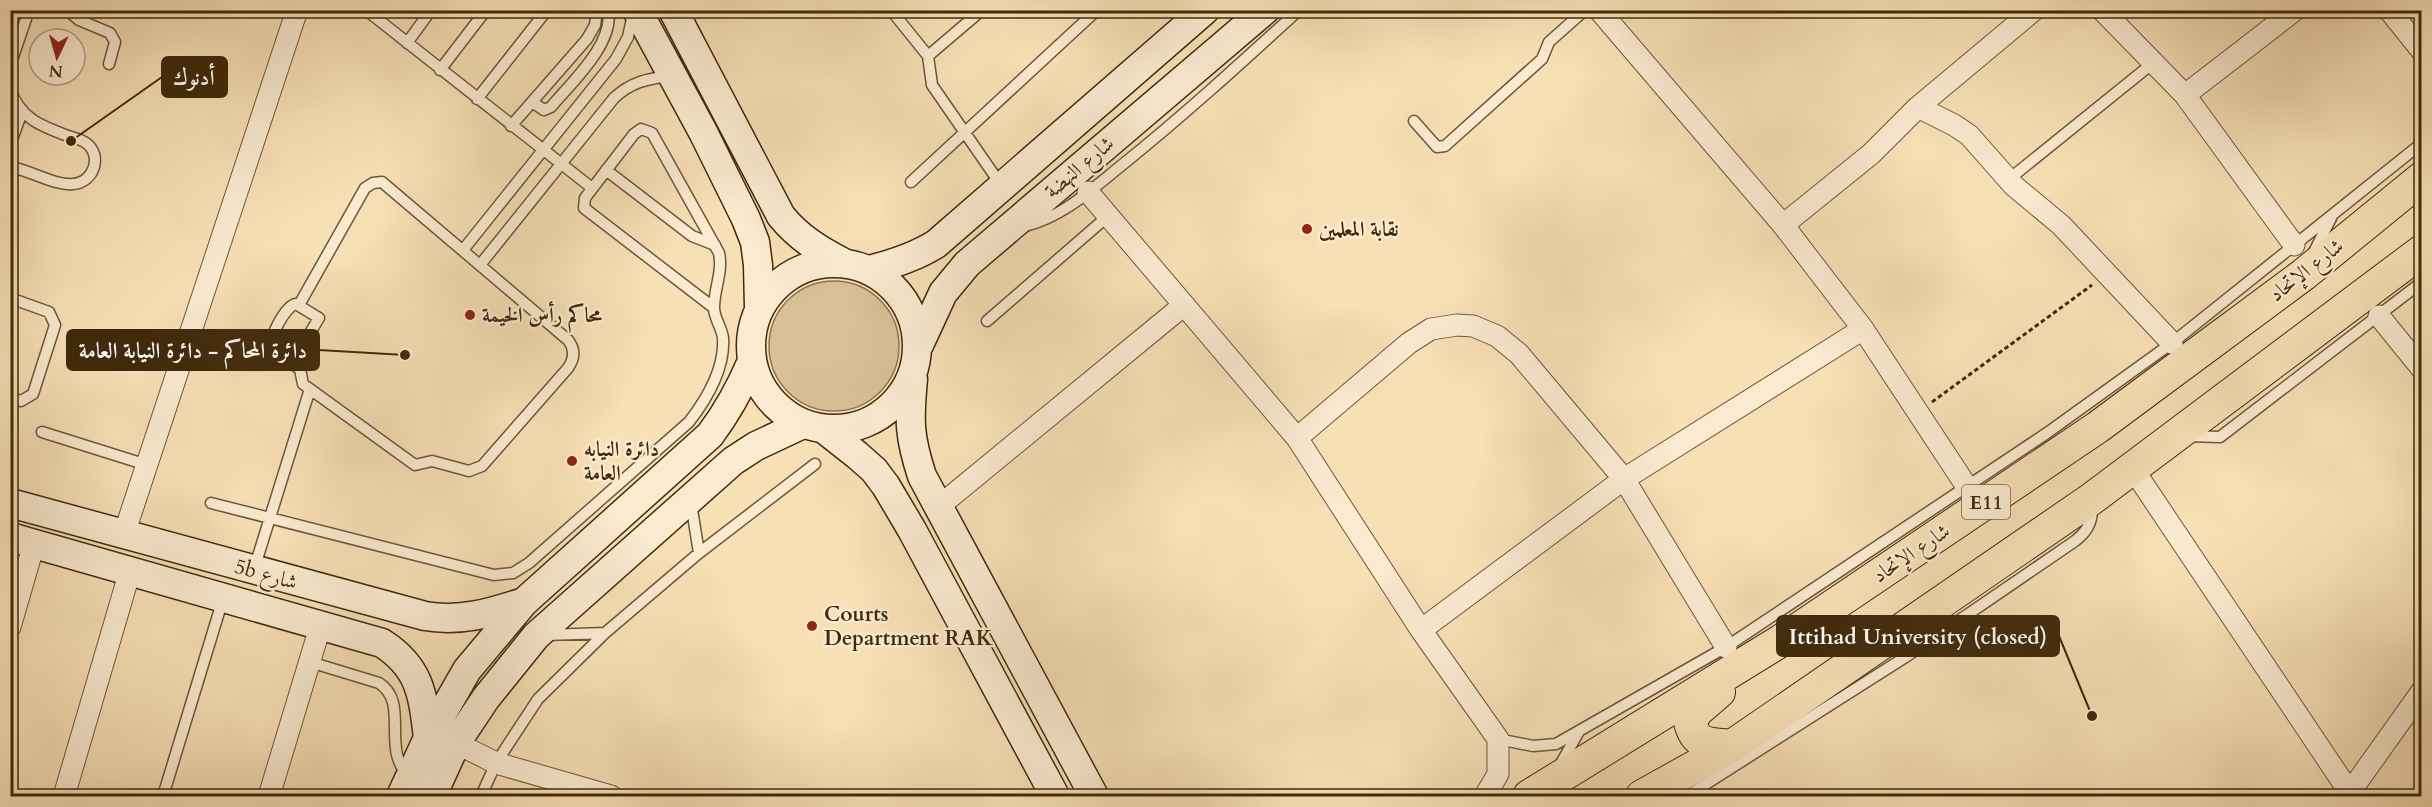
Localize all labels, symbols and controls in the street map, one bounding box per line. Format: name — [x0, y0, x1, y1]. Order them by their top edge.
north arrow — [27, 27, 87, 87]
callout: أدنوك — [162, 57, 227, 97]
text: N — [48, 59, 64, 83]
text: أدنوك — [173, 62, 215, 93]
street label: شارع النهضة — [1038, 130, 1122, 207]
place label: نقابة المعلمين — [1319, 215, 1399, 244]
marker: نقابة المعلمين — [1300, 222, 1314, 236]
street label: شارع الإتحاد — [2263, 232, 2352, 311]
place label: محاكم رأس الخيمة — [482, 301, 603, 333]
marker: محاكم رأس الخيمة — [463, 308, 477, 322]
callout: دائرة المحاكم - دائرة النيابة العامة — [67, 330, 319, 370]
text: دائرة المحاكم - دائرة النيابة العامة — [79, 336, 307, 370]
place label: دائرة النيابه العامة — [584, 435, 659, 488]
marker: دائرة النيابه العامة — [565, 454, 579, 468]
road number: E11 — [1962, 485, 2010, 519]
street label: شارع الإتحاد — [1867, 517, 1957, 592]
street label: 5b شارع — [230, 552, 301, 600]
place label: Courts Department RAK — [824, 600, 993, 653]
callout: Ittihad University (closed) — [1777, 616, 2059, 656]
marker: Courts Department RAK — [805, 619, 819, 633]
text: Ittihad University (closed) — [1789, 622, 2047, 652]

